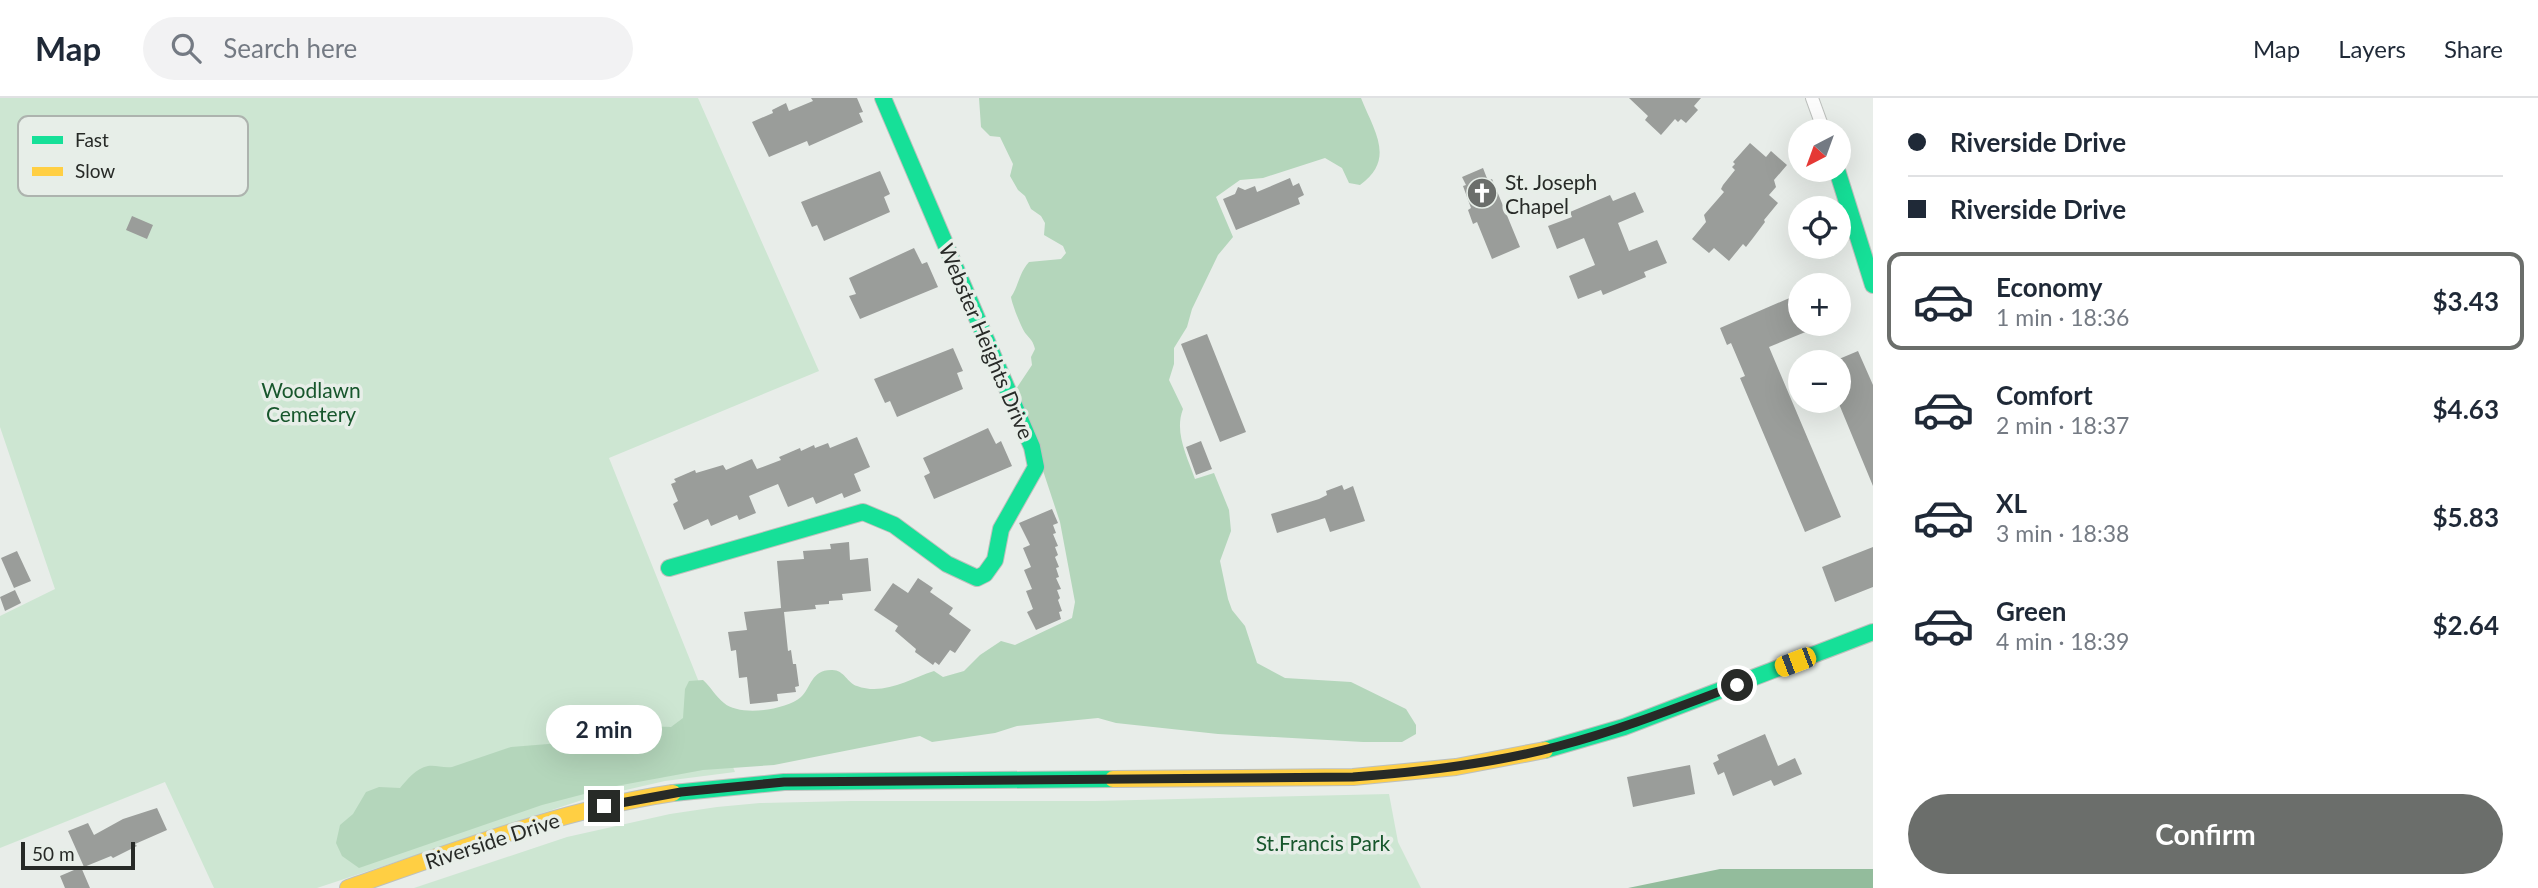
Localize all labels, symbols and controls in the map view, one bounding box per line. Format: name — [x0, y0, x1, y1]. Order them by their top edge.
search box — [143, 17, 633, 80]
text: Map — [35, 28, 101, 68]
icon: search — [167, 29, 205, 67]
text: Search here — [223, 32, 357, 64]
text: Map — [2253, 34, 2300, 63]
text: Layers — [2338, 34, 2406, 63]
text: Share — [2444, 34, 2503, 63]
legend — [18, 116, 248, 196]
north arrow — [1788, 119, 1852, 182]
map controls — [1788, 119, 1851, 413]
text: Riverside Drive — [1950, 126, 2126, 158]
text: Fast — [75, 128, 109, 151]
text: Slow — [75, 159, 115, 182]
place label: St. Joseph Chapel — [1505, 169, 1597, 218]
church icon: St. Joseph Chapel — [1465, 176, 1499, 210]
text: Riverside Drive — [1950, 193, 2126, 225]
button: locate — [1788, 196, 1851, 259]
street label: Webster Heights Drive — [934, 239, 1040, 443]
icon: car — [1912, 270, 1975, 333]
text: Economy — [1996, 271, 2102, 303]
button: + — [1788, 273, 1851, 336]
text: $3.43 — [2433, 285, 2499, 317]
text: 1 min · 18:36 — [1996, 303, 2129, 331]
button: − — [1788, 350, 1851, 413]
park label: Woodlawn Cemetery — [261, 377, 361, 426]
icon: car — [1912, 378, 1975, 441]
text: Comfort — [1996, 379, 2093, 411]
text: $4.63 — [2433, 393, 2499, 425]
text: 2 min · 18:37 — [1996, 411, 2129, 439]
icon: car — [1912, 486, 1975, 549]
text: XL — [1996, 487, 2027, 519]
text: $5.83 — [2433, 501, 2499, 533]
text: 3 min · 18:38 — [1996, 519, 2129, 547]
icon: car — [1912, 594, 1975, 657]
text: Green — [1996, 595, 2066, 627]
text: $2.64 — [2433, 609, 2499, 641]
text: 4 min · 18:39 — [1996, 627, 2129, 655]
car — [1772, 645, 1819, 679]
route start — [1721, 669, 1753, 701]
callout: 2 min — [546, 704, 662, 754]
text: 2 min — [575, 715, 633, 743]
route end — [588, 790, 620, 822]
button: Confirm — [1908, 794, 2503, 874]
street label: Riverside Drive — [422, 807, 562, 873]
park label: St.Francis Park — [1256, 830, 1391, 855]
scale bar — [21, 839, 135, 871]
text: 50 m — [32, 842, 75, 865]

